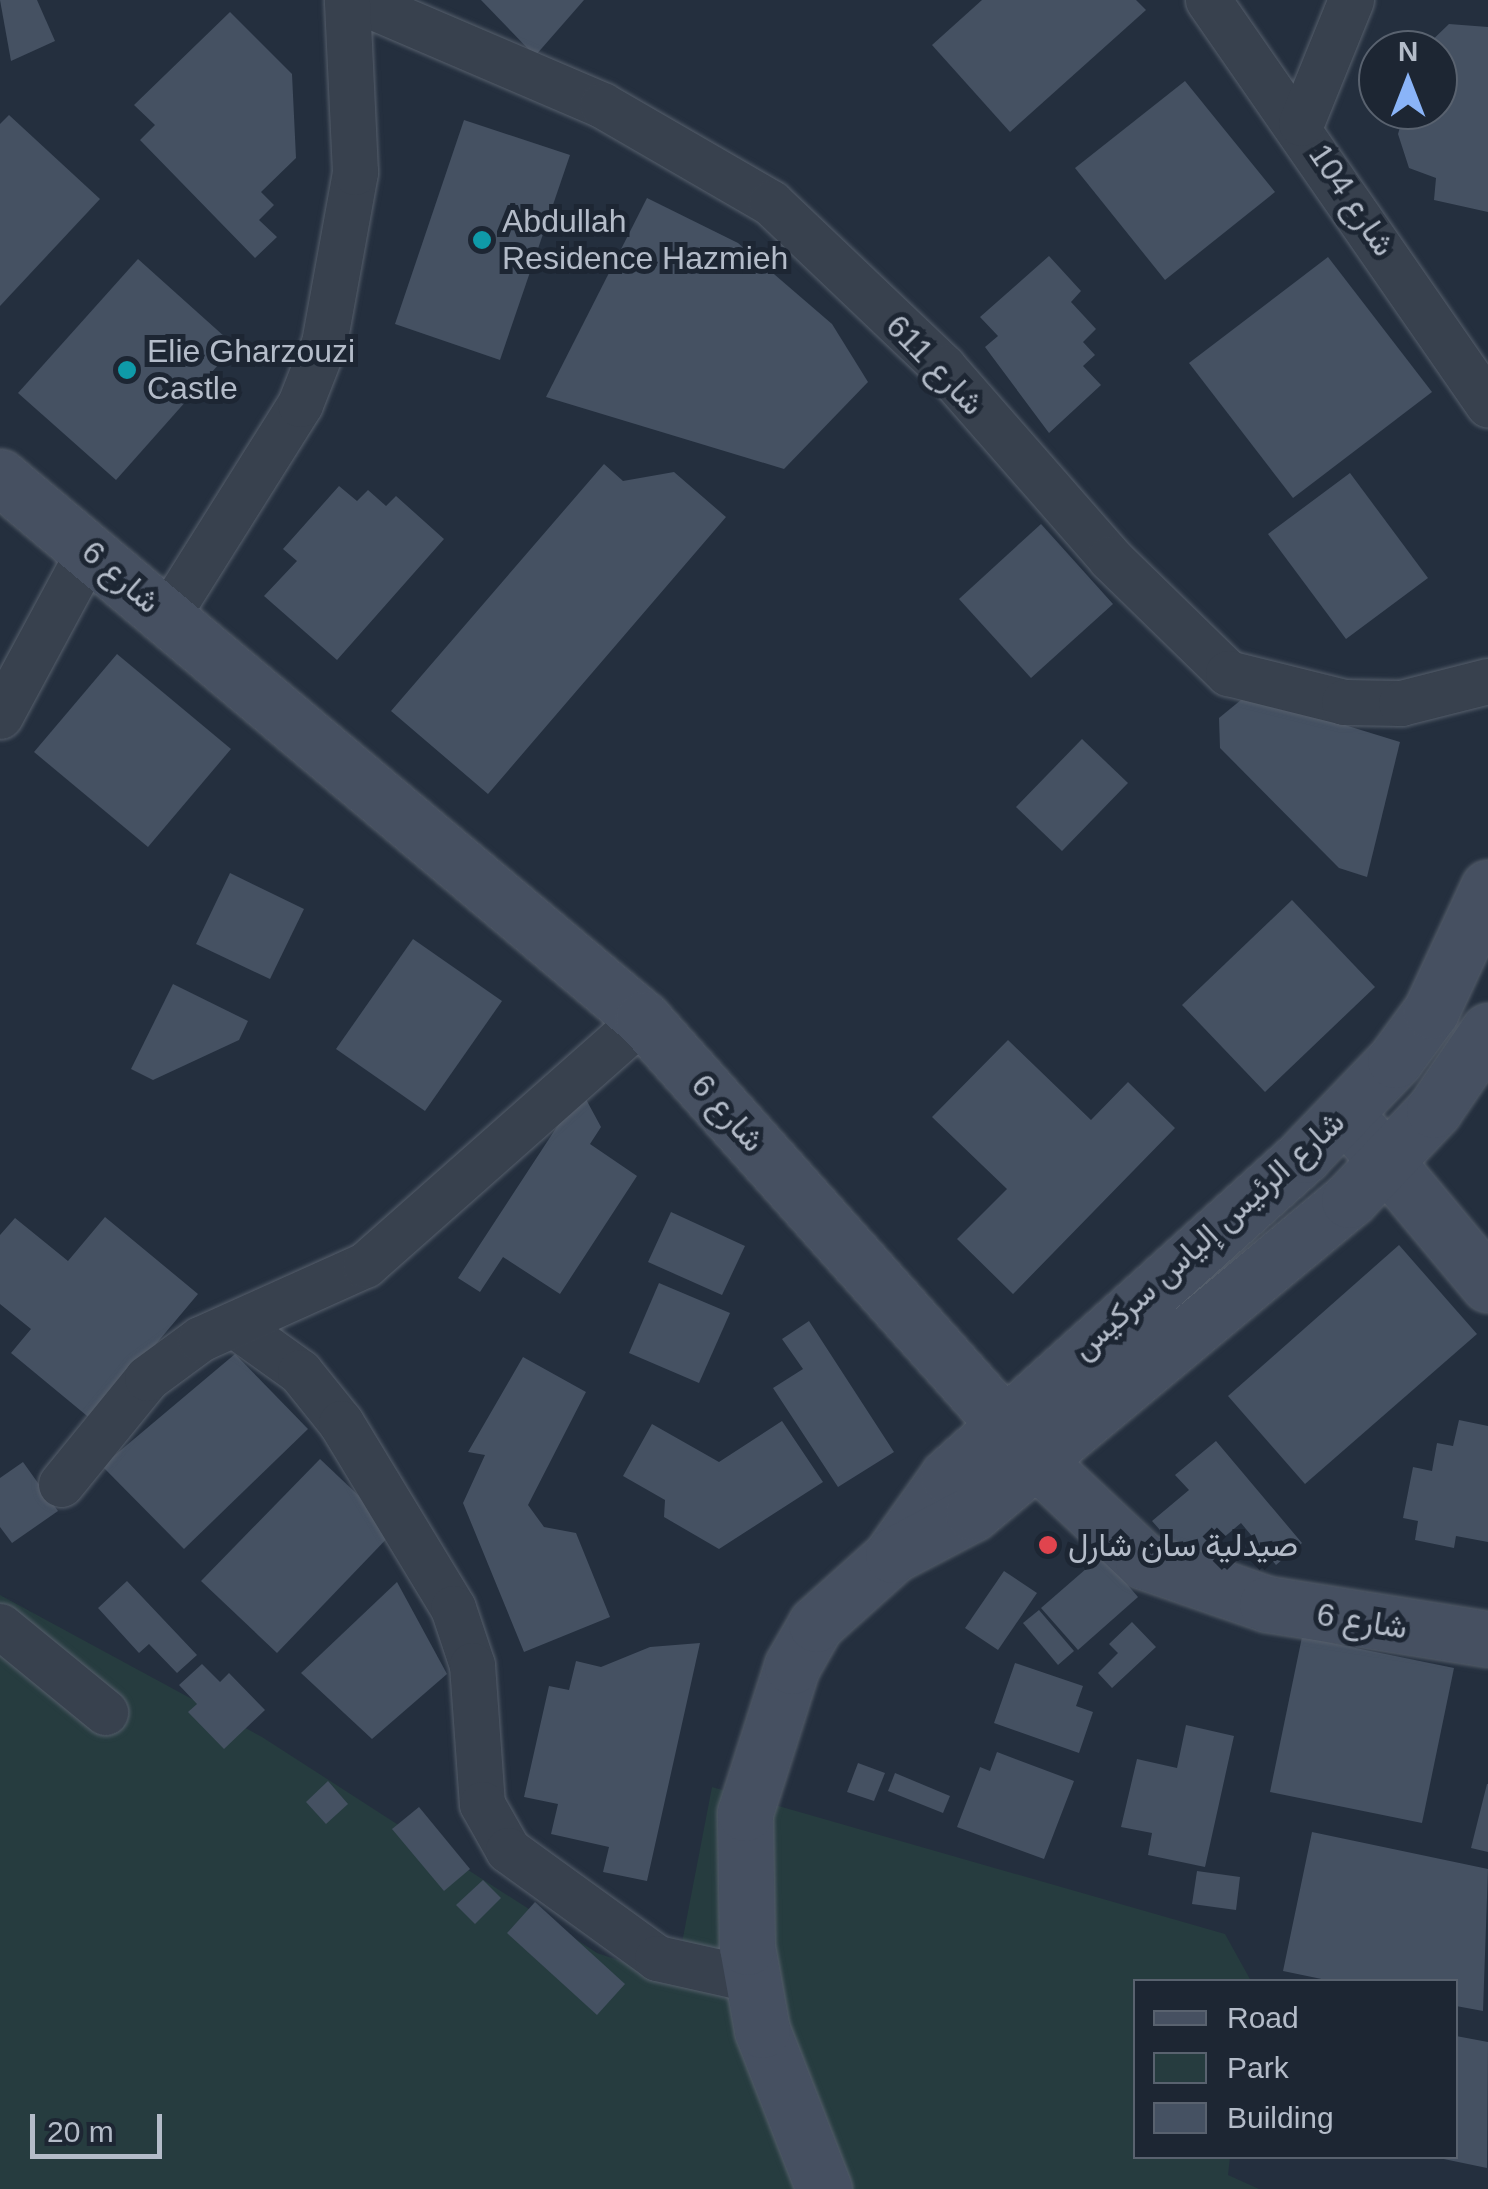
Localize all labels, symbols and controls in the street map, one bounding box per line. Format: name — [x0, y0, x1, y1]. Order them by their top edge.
north arrow — [1358, 30, 1458, 130]
text: N — [1398, 36, 1418, 67]
street label: شارع 104 — [1301, 137, 1403, 263]
place label: Abdullah Residence Hazmieh — [502, 203, 788, 278]
marker: Abdullah Residence Hazmieh — [471, 229, 493, 251]
street label: شارع 611 — [878, 307, 992, 423]
place label: Elie Gharzouzi Castle — [147, 333, 355, 408]
marker: Elie Gharzouzi Castle — [116, 359, 138, 381]
street label: شارع 6 — [74, 533, 168, 621]
street label: شارع 6 — [683, 1066, 773, 1160]
street label: شارع الرئيس إلياس سركيس — [1064, 1103, 1352, 1367]
place label: صيدلية سان شارل — [1068, 1526, 1298, 1564]
marker: صيدلية سان شارل — [1037, 1534, 1059, 1556]
street label: شارع 6 — [1314, 1595, 1410, 1647]
legend — [1133, 1979, 1458, 2159]
text: Road — [1227, 2001, 1299, 2034]
text: Park — [1227, 2051, 1289, 2084]
scale bar — [35, 2094, 168, 2156]
text: Building — [1227, 2101, 1334, 2134]
text: 20 m — [47, 2115, 114, 2148]

